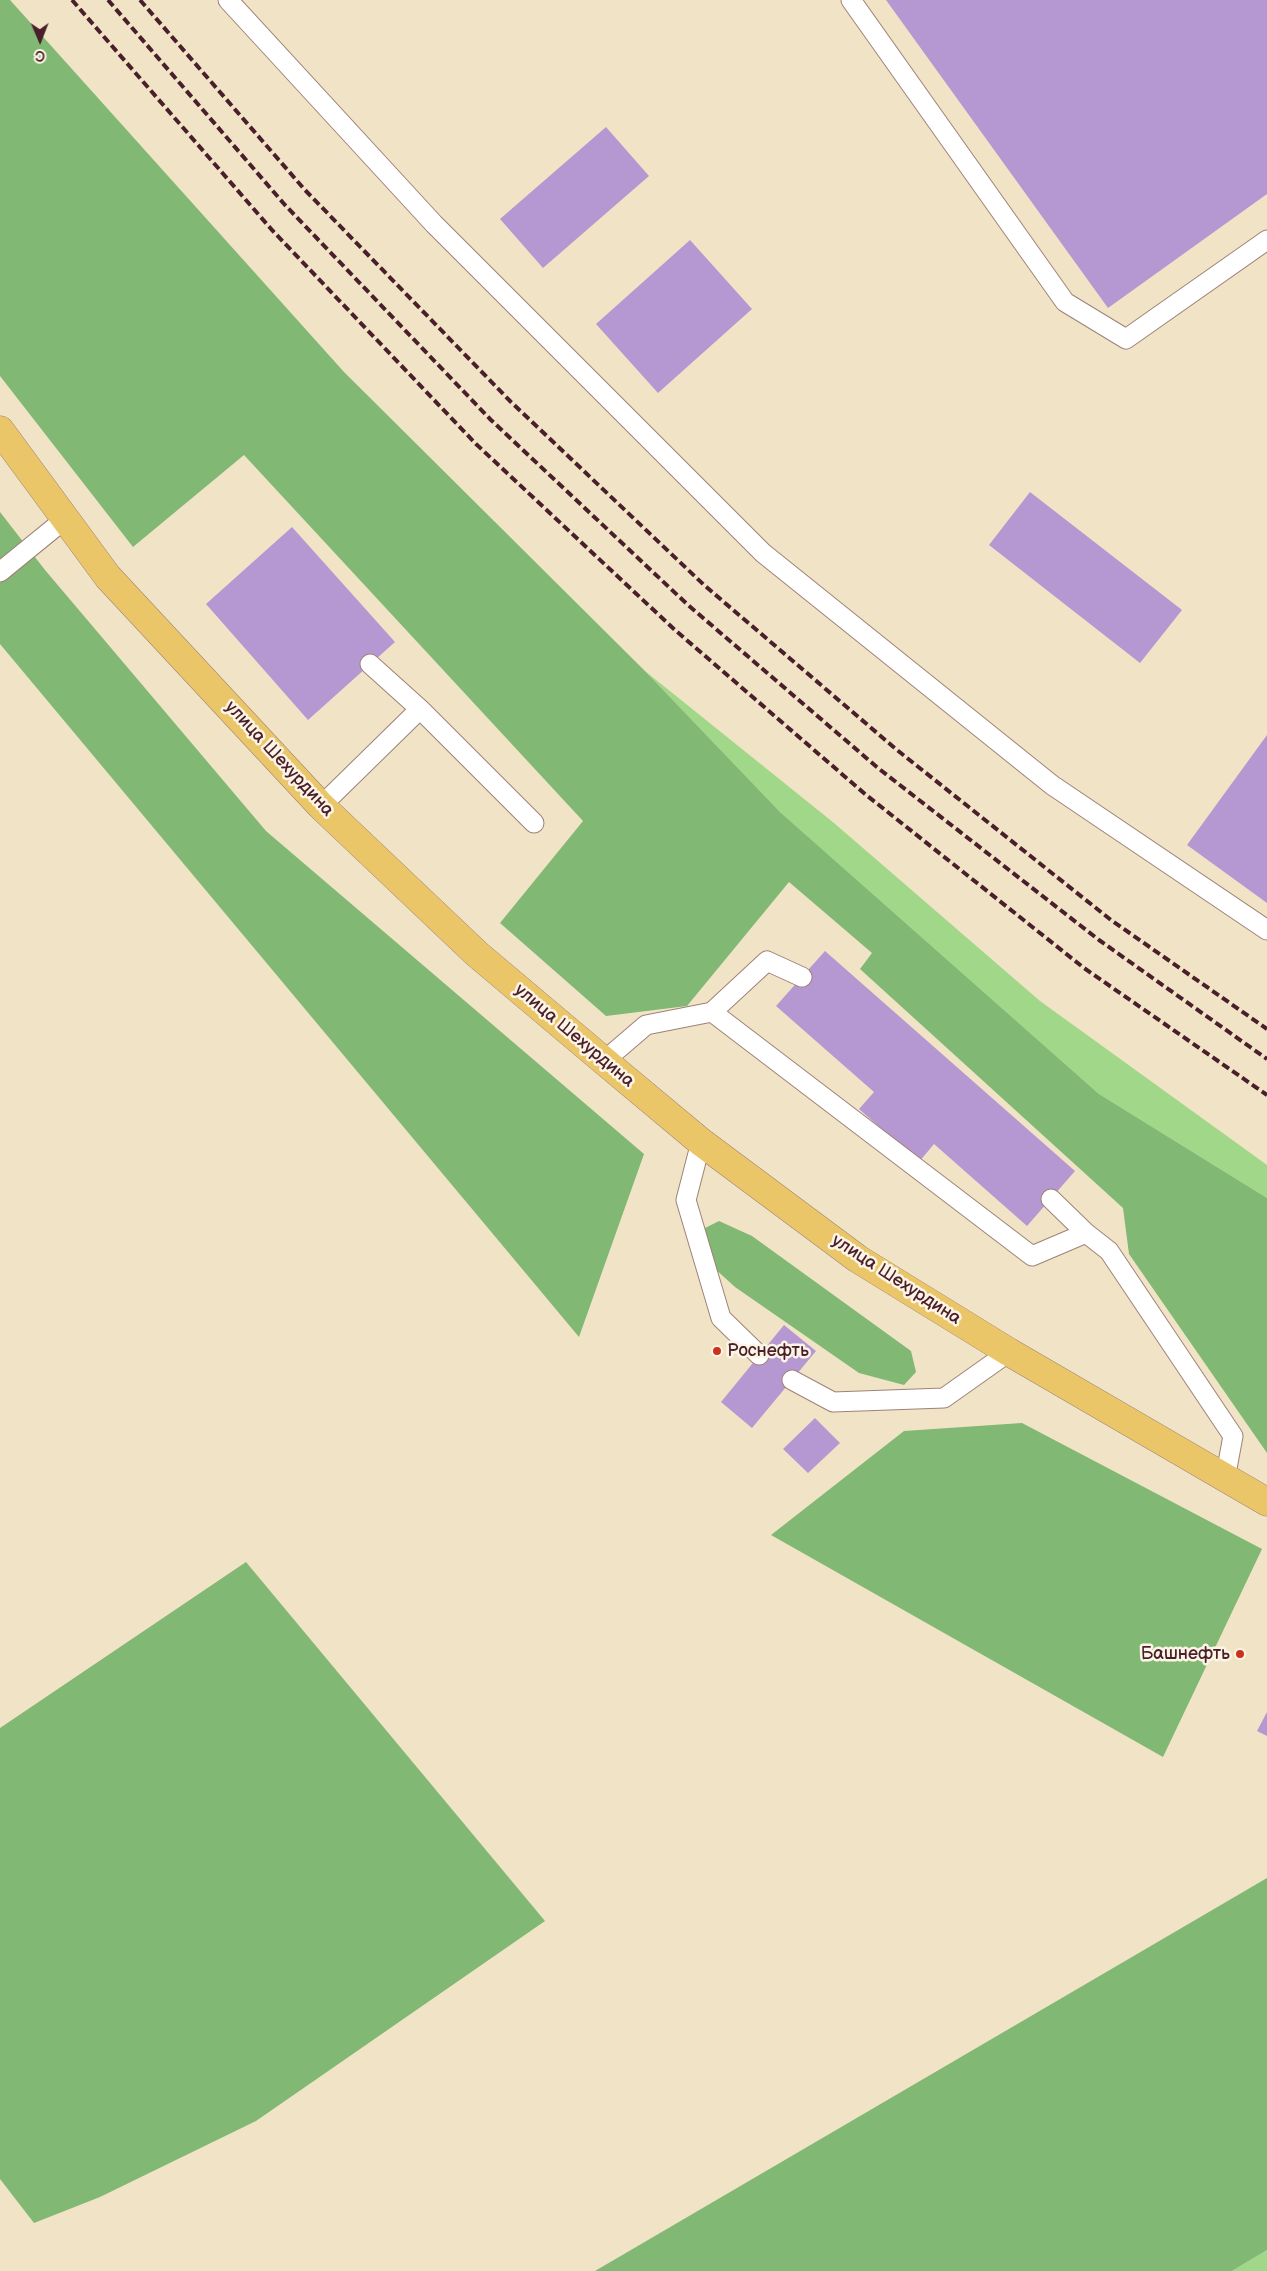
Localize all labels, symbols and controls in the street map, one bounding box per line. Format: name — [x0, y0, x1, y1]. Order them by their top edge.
north arrow — [15, 15, 65, 65]
text: С — [35, 47, 45, 64]
street label: улица Шехурдина — [220, 697, 338, 821]
street label: улица Шехурдина — [510, 980, 638, 1092]
street label: улица Шехурдина — [827, 1230, 965, 1330]
place label: Роснефть — [727, 1340, 809, 1362]
marker: Роснефть — [711, 1345, 723, 1357]
place label: Башнефть — [1141, 1643, 1230, 1665]
marker: Башнефть — [1234, 1648, 1246, 1660]

